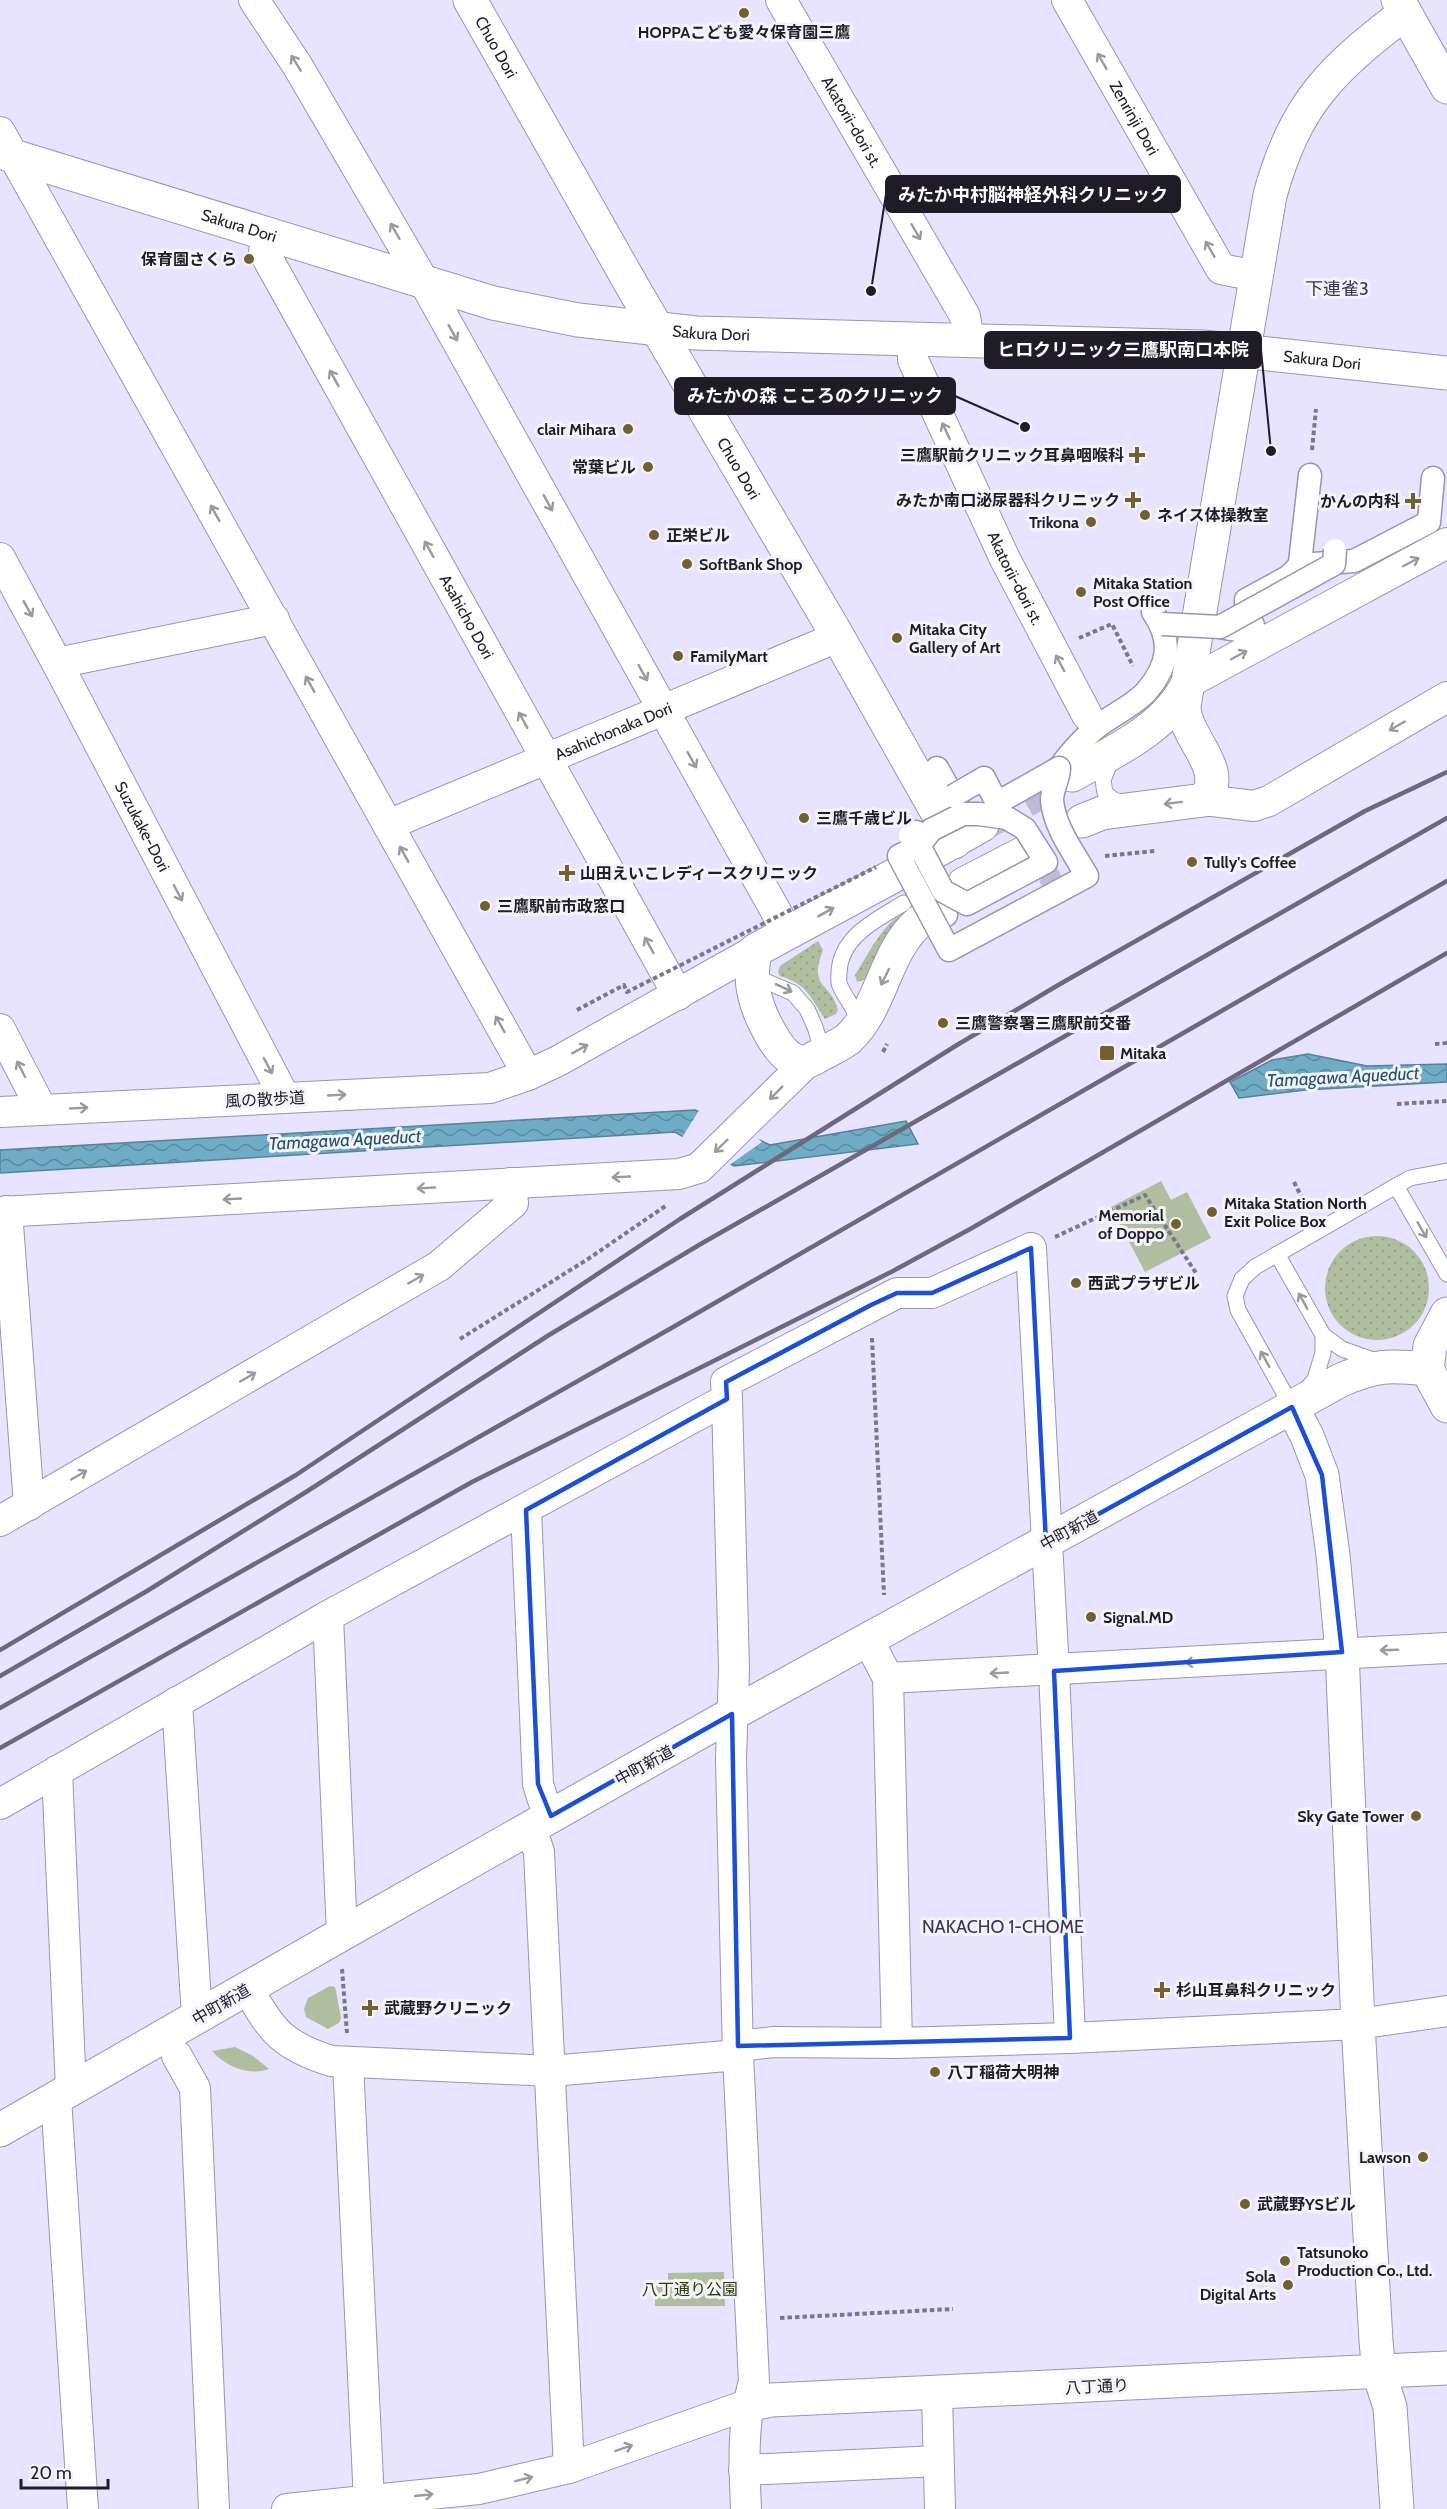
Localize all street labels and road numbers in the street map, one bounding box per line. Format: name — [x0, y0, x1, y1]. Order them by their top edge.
street label: Chuo Dori — [471, 13, 521, 82]
street label: Akatorii-dori st. — [818, 73, 886, 171]
street label: Zenrinji Dori — [1105, 78, 1163, 159]
street label: Sakura Dori — [199, 205, 279, 246]
street label: Sakura Dori — [671, 321, 750, 344]
street label: Sakura Dori — [1282, 347, 1362, 374]
street label: Chuo Dori — [713, 434, 764, 503]
street label: Akatorii-dori st. — [984, 528, 1047, 628]
street label: Asahicho Dori — [436, 571, 498, 662]
street label: Asahichonaka Dori — [552, 699, 675, 764]
street label: Suzukake-Dori — [111, 778, 174, 875]
street label: 風の散歩道 — [225, 1088, 305, 1111]
street label: 中町新道 — [1037, 1507, 1102, 1554]
street label: 中町新道 — [612, 1742, 677, 1789]
street label: 中町新道 — [189, 1980, 254, 2029]
street label: 八丁通り — [1065, 2375, 1129, 2398]

